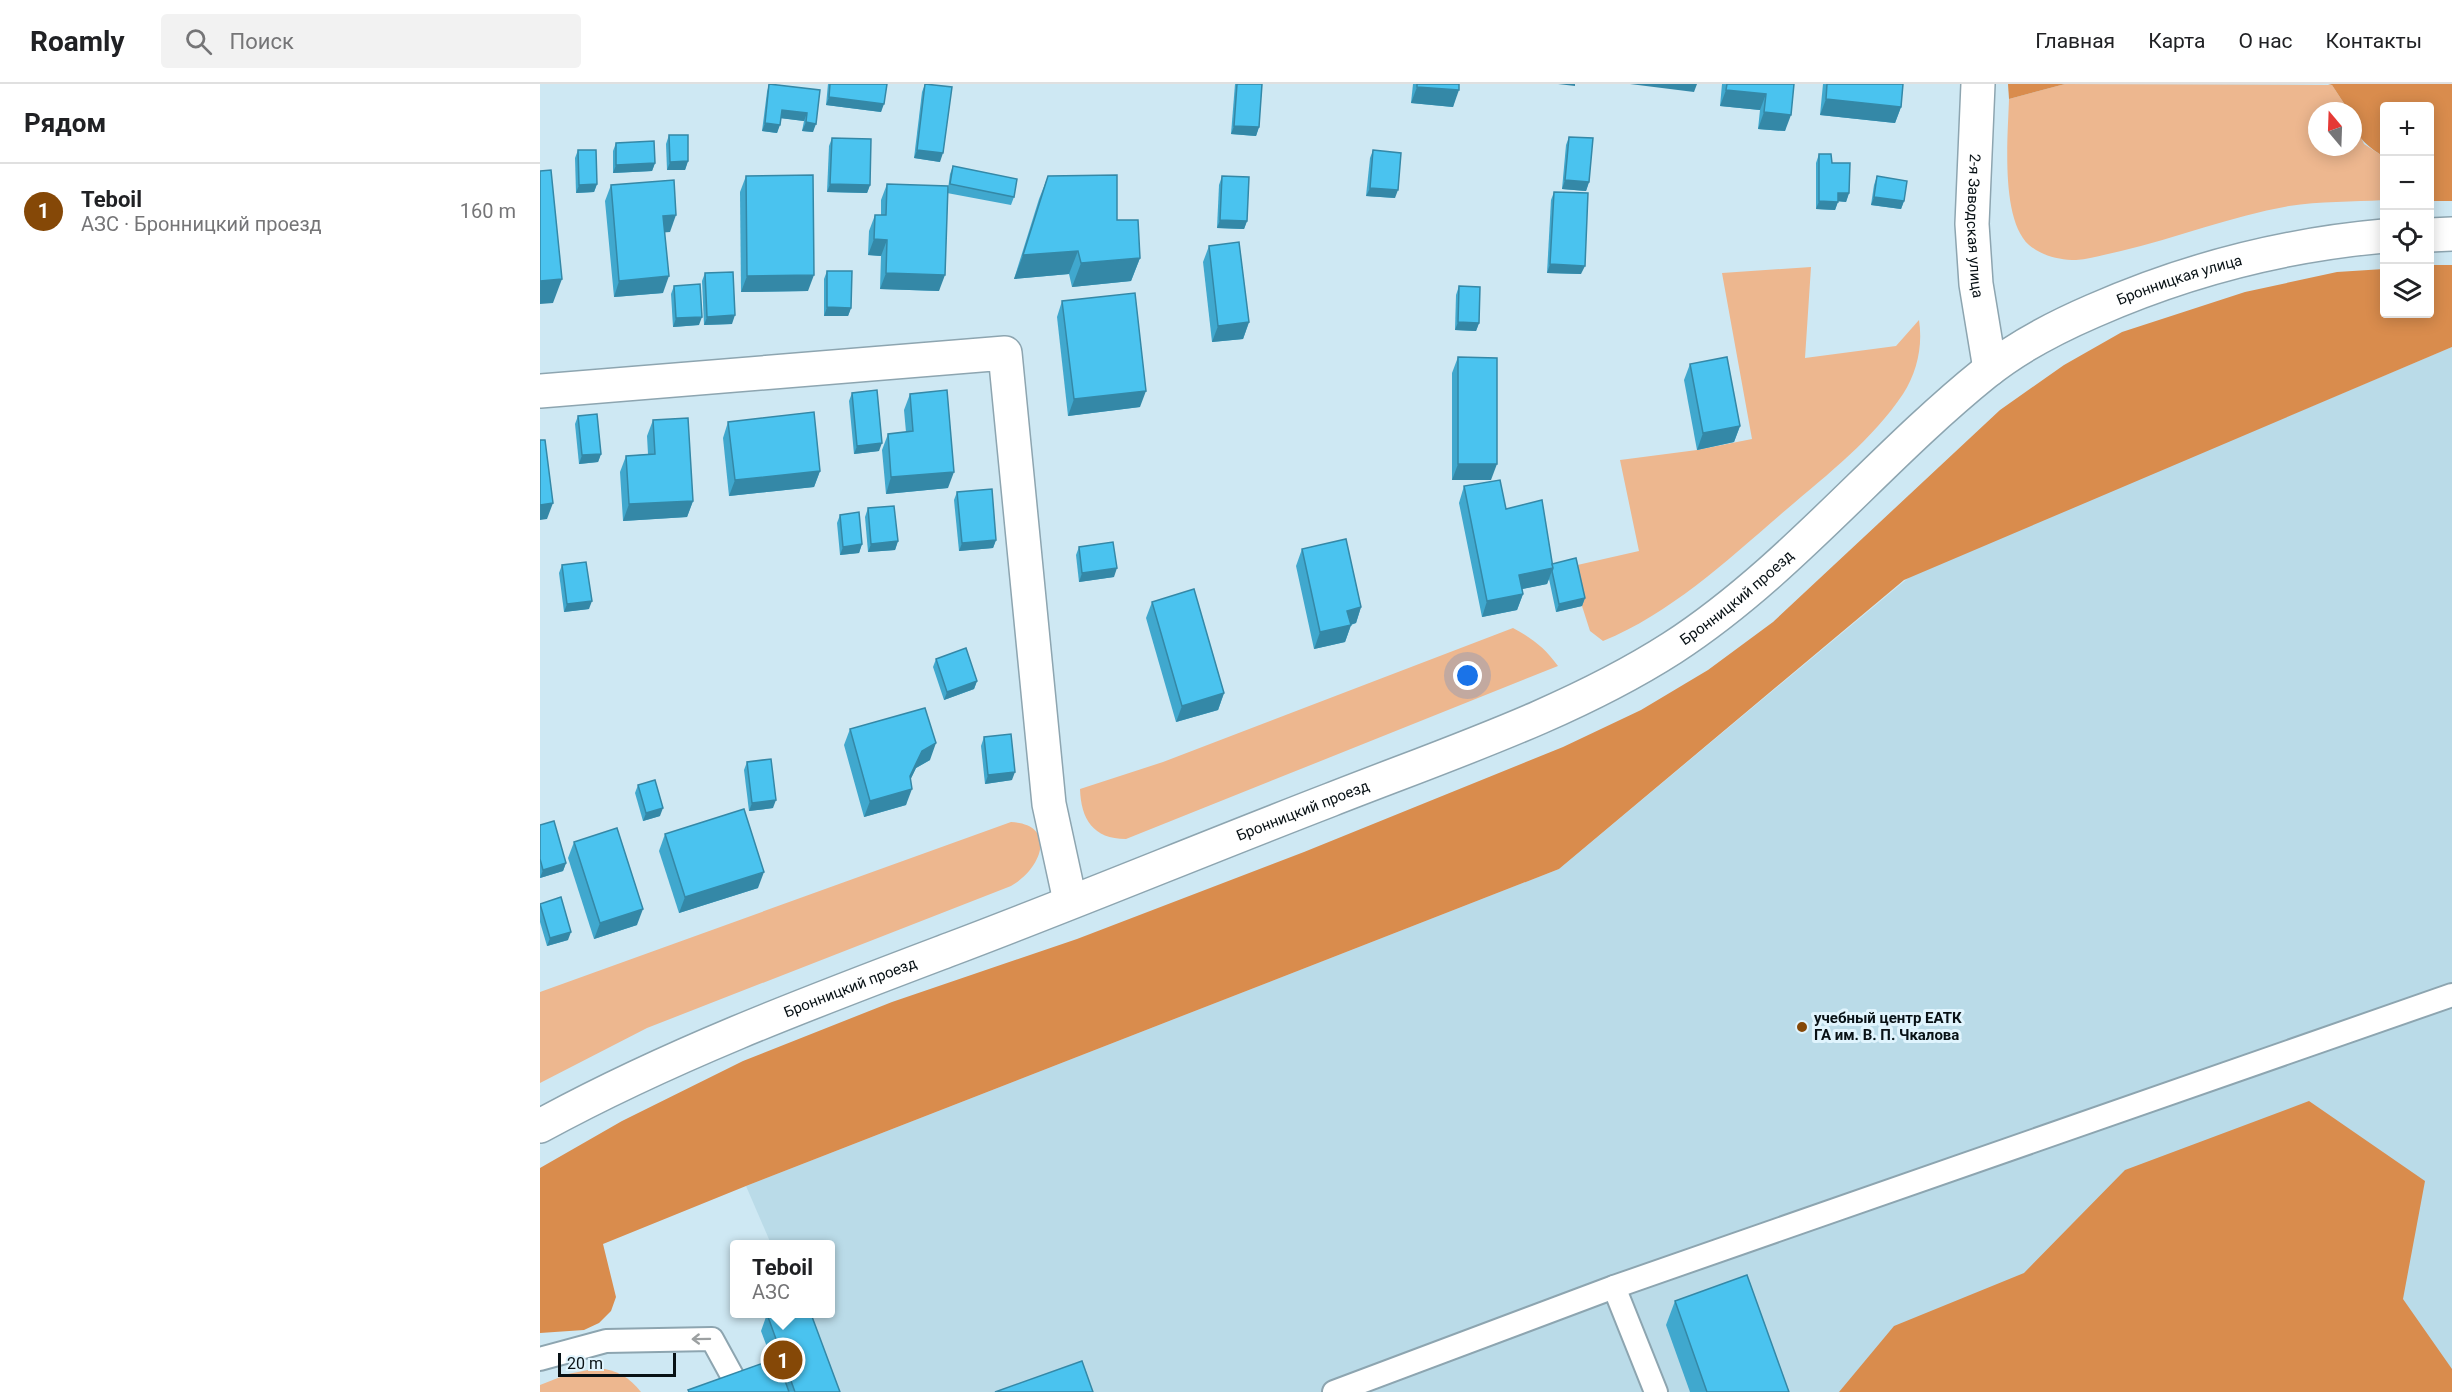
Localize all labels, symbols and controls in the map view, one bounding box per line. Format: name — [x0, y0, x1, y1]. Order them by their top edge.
search box — [161, 14, 581, 68]
text: Roamly — [30, 25, 125, 58]
icon: search — [182, 25, 215, 58]
text: Поиск — [230, 29, 294, 54]
text: Главная — [2035, 29, 2115, 53]
text: Карта — [2148, 29, 2205, 53]
text: О нас — [2238, 29, 2293, 53]
text: Контакты — [2326, 29, 2422, 53]
north arrow — [2308, 102, 2362, 156]
map controls — [2380, 102, 2434, 318]
button: + — [2380, 102, 2434, 156]
text: Рядом — [24, 108, 106, 138]
street label: 2-я Заводская улица — [1963, 153, 1987, 299]
button: − — [2380, 156, 2434, 210]
text: Teboil — [81, 187, 142, 212]
text: 1 — [38, 199, 49, 223]
text: 160 m — [460, 199, 516, 223]
button: locate — [2380, 210, 2434, 264]
text: АЗС · Бронницкий проезд — [81, 212, 322, 236]
street label: Бронницкая улица — [2114, 251, 2244, 309]
button: layers — [2380, 264, 2434, 318]
street label: Бронницкий проезд — [1677, 547, 1797, 649]
your location — [1453, 661, 1482, 690]
street label: Бронницкий проезд — [1234, 777, 1372, 845]
street label: Бронницкий проезд — [781, 954, 919, 1022]
place label: учебный центр ЕАТК ГА им. В. П. Чкалова — [1814, 1009, 1962, 1044]
marker: учебный центр ЕАТК ГА им. В. П. Чкалова — [1795, 1020, 1809, 1034]
popup — [730, 1240, 835, 1318]
text: Teboil — [752, 1255, 813, 1280]
text: АЗС — [752, 1280, 790, 1304]
one-way arrow — [692, 1334, 712, 1345]
pin: 1 — [764, 1338, 802, 1382]
scale bar — [558, 1350, 676, 1378]
text: 20 m — [567, 1354, 603, 1373]

